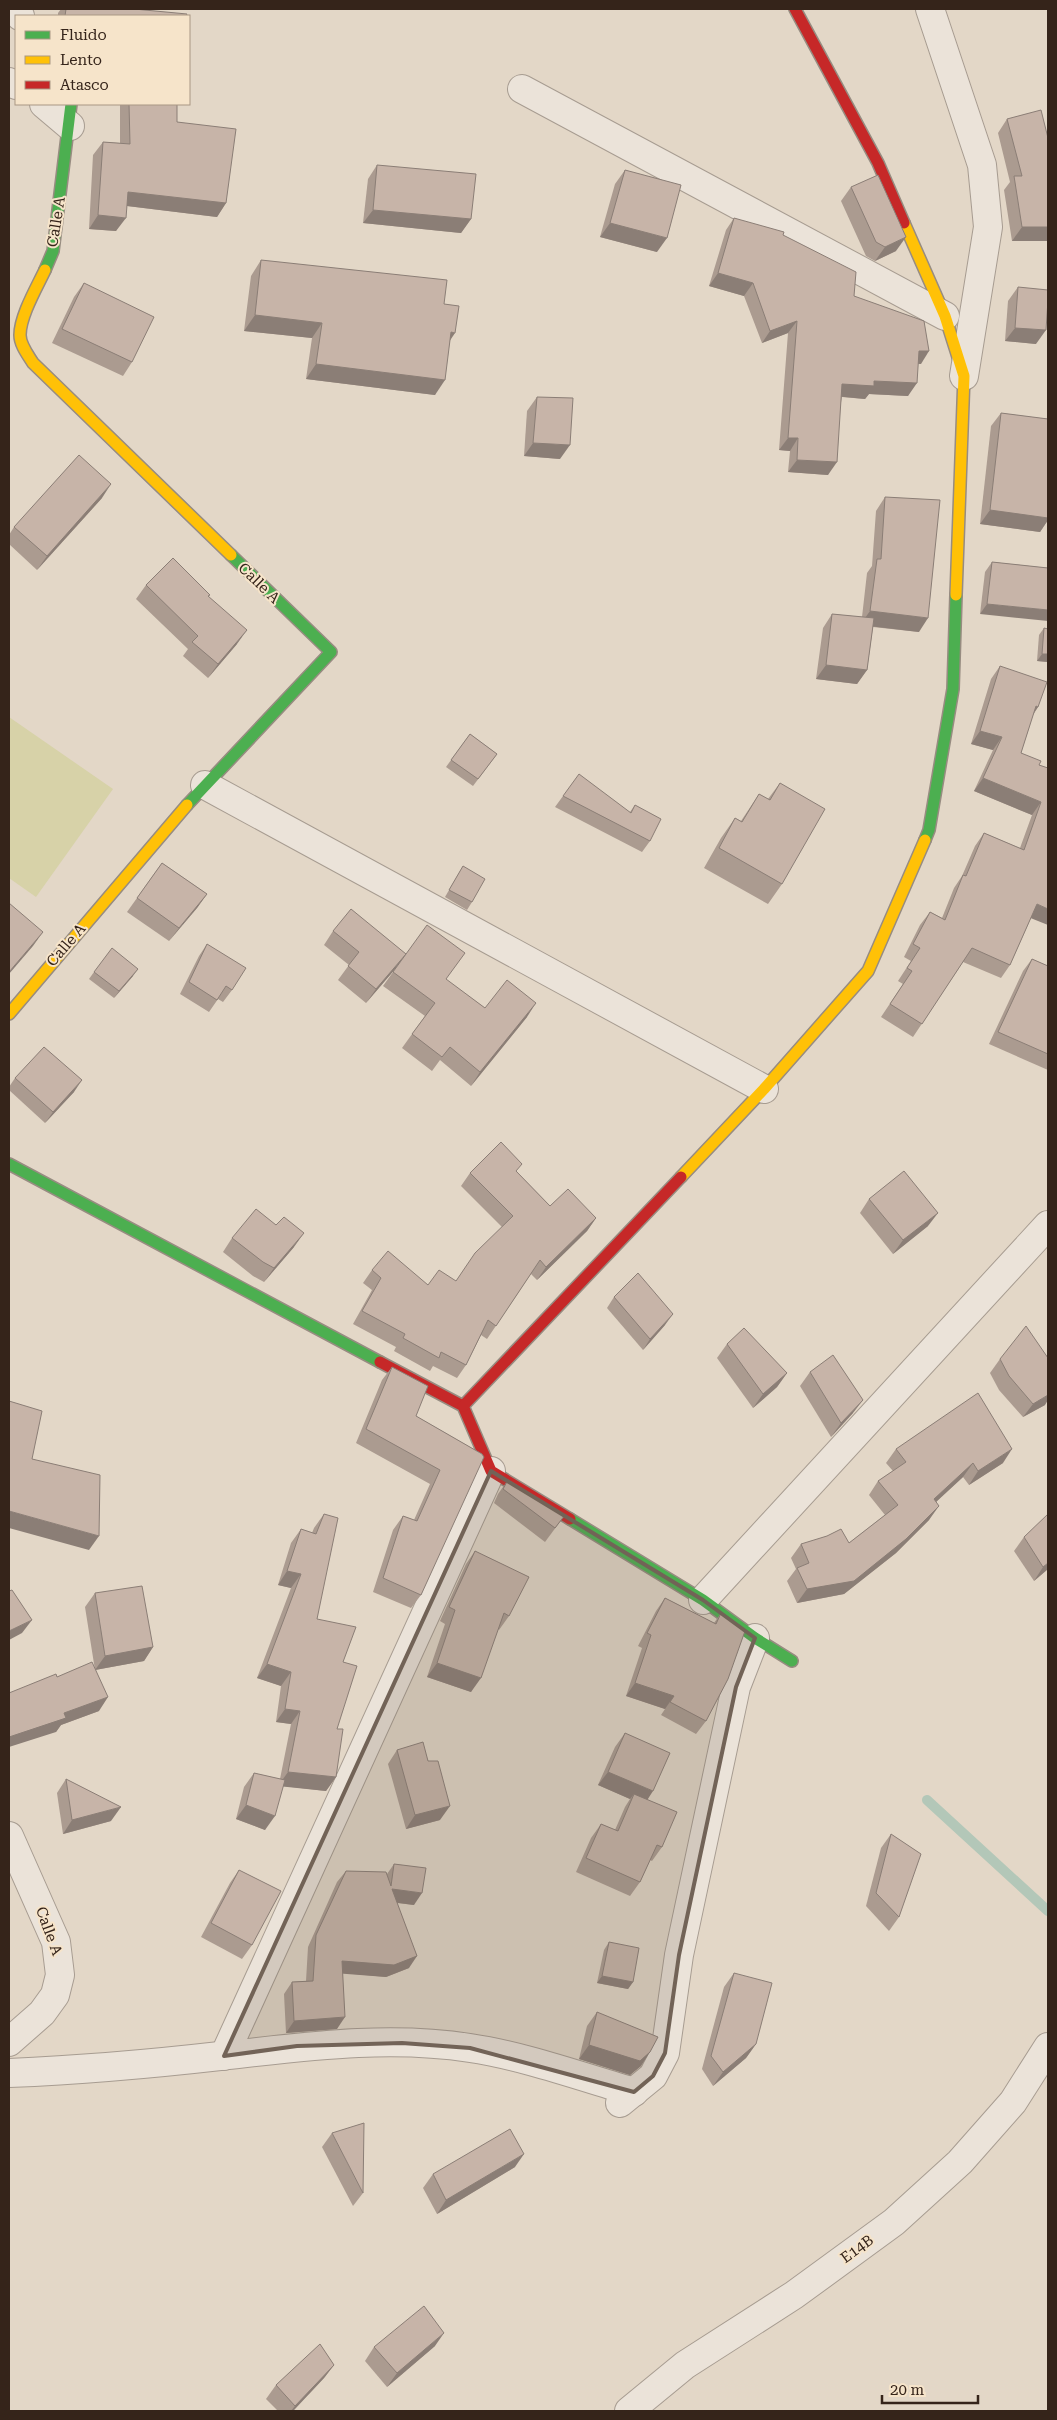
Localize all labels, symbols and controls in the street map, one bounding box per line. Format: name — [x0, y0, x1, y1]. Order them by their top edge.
legend — [15, 15, 190, 105]
text: Fluido — [60, 26, 107, 44]
text: Lento — [60, 51, 102, 69]
text: Atasco — [60, 76, 109, 94]
street label: Calle A — [43, 195, 69, 248]
street label: Calle A — [235, 559, 284, 607]
street label: Calle A — [43, 920, 90, 970]
street label: Calle A — [32, 1904, 66, 1958]
street label: E14B — [837, 2231, 877, 2267]
scale bar — [882, 2372, 978, 2404]
text: 20 m — [890, 2381, 925, 2399]

